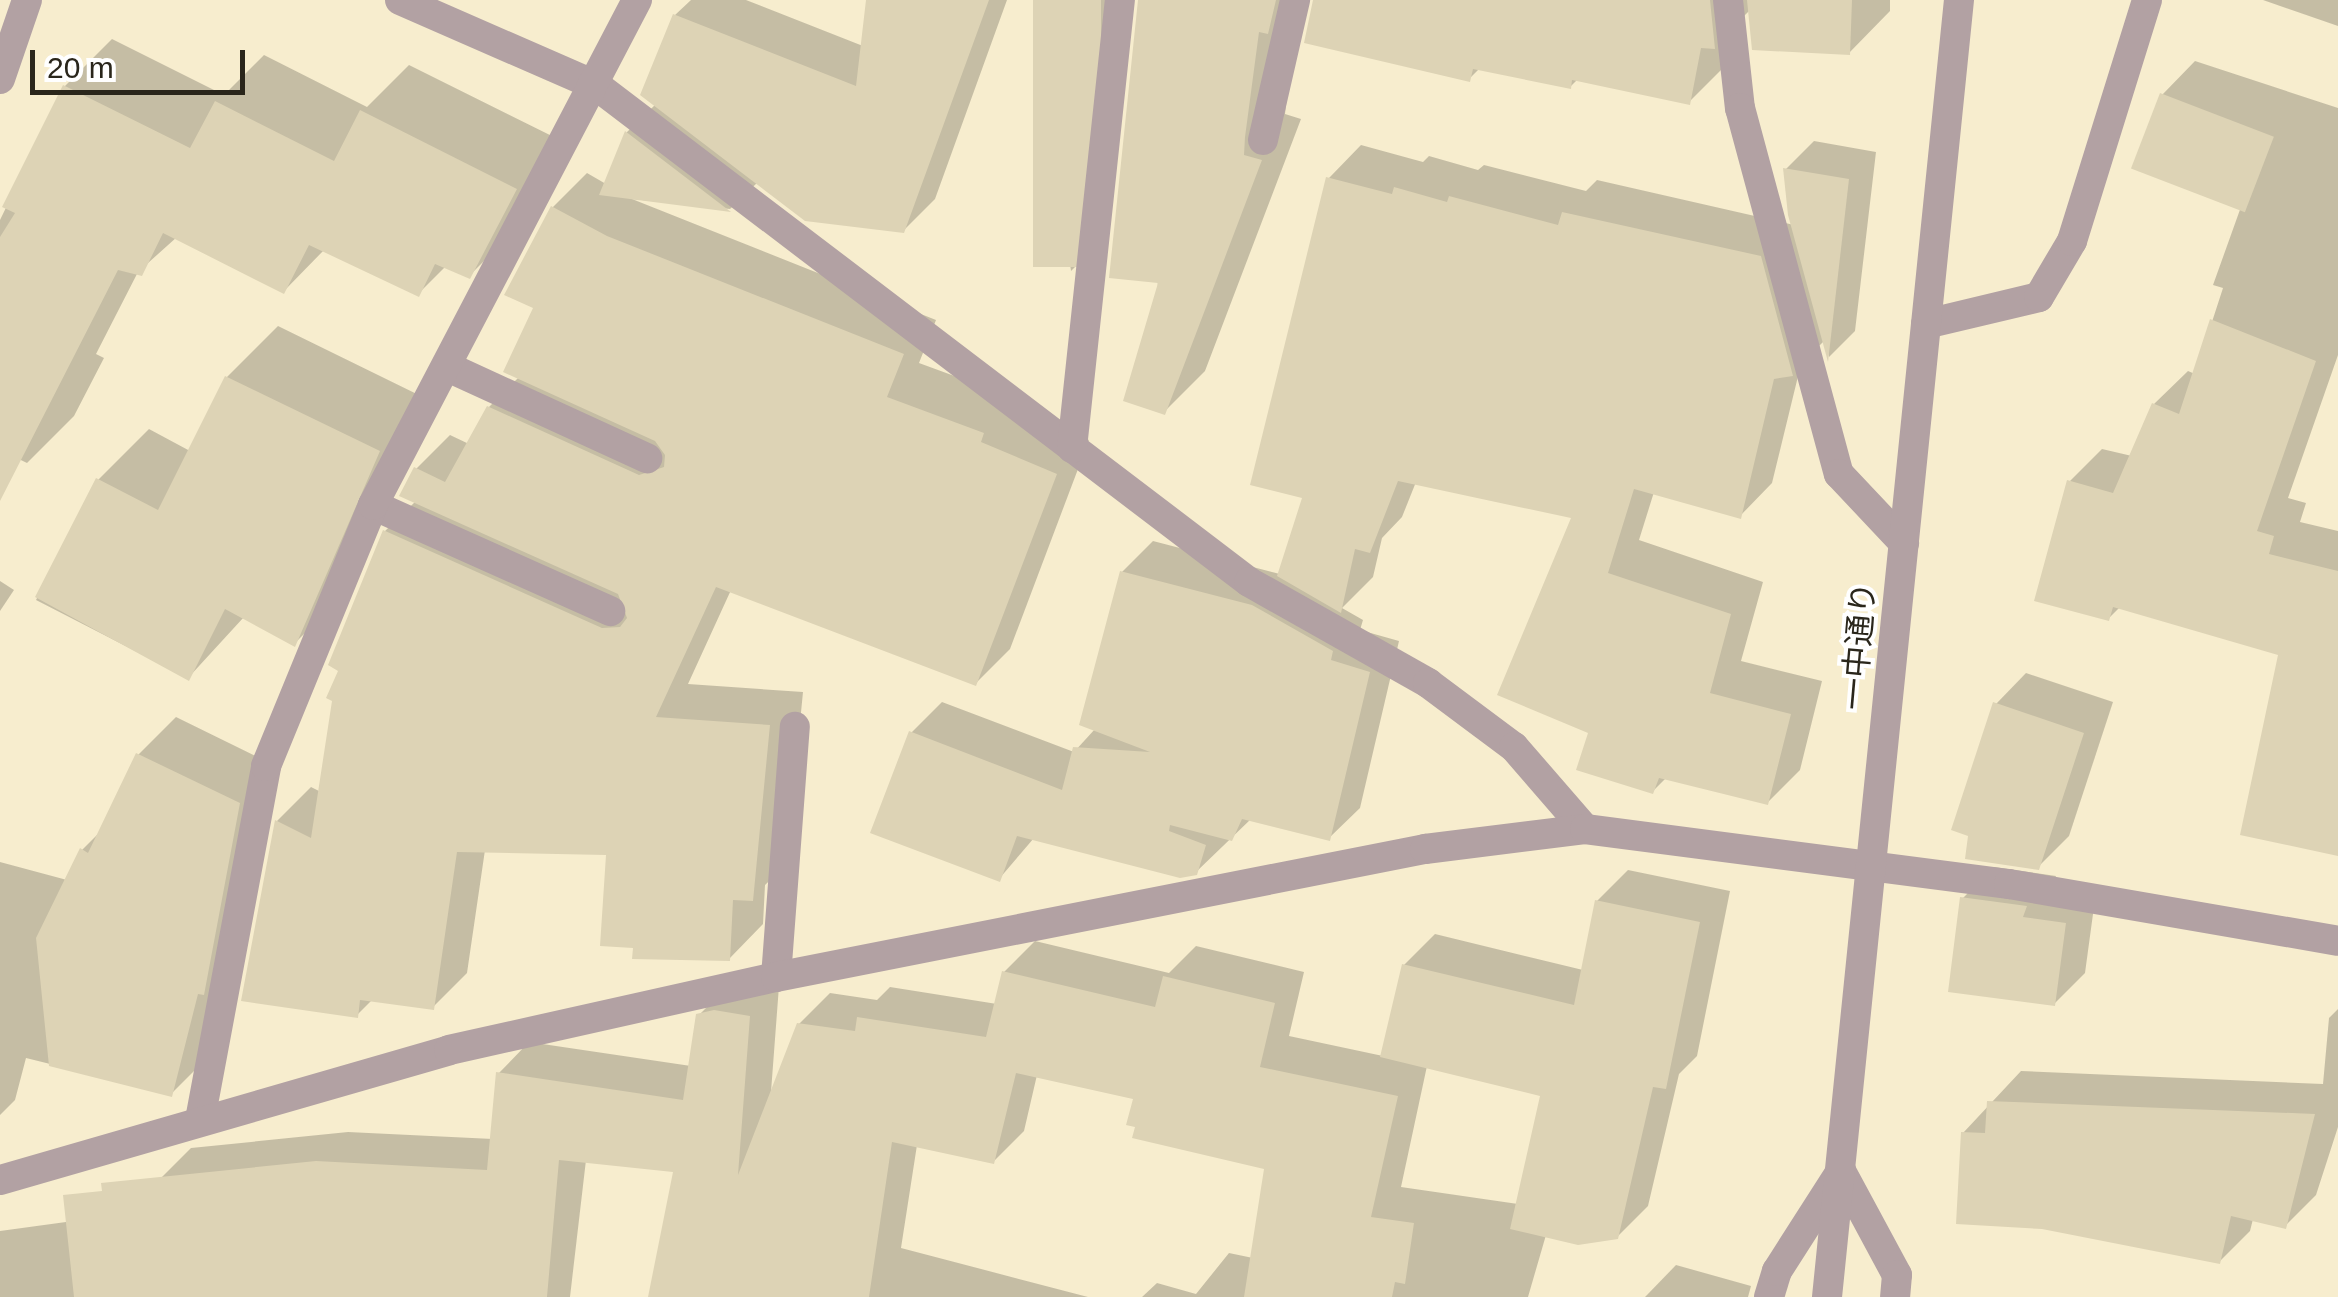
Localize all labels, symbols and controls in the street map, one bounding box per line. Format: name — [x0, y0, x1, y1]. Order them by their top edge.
scale bar — [35, 30, 250, 92]
text: 20 m — [47, 51, 114, 84]
street label: 一中通り — [1834, 581, 1884, 711]

